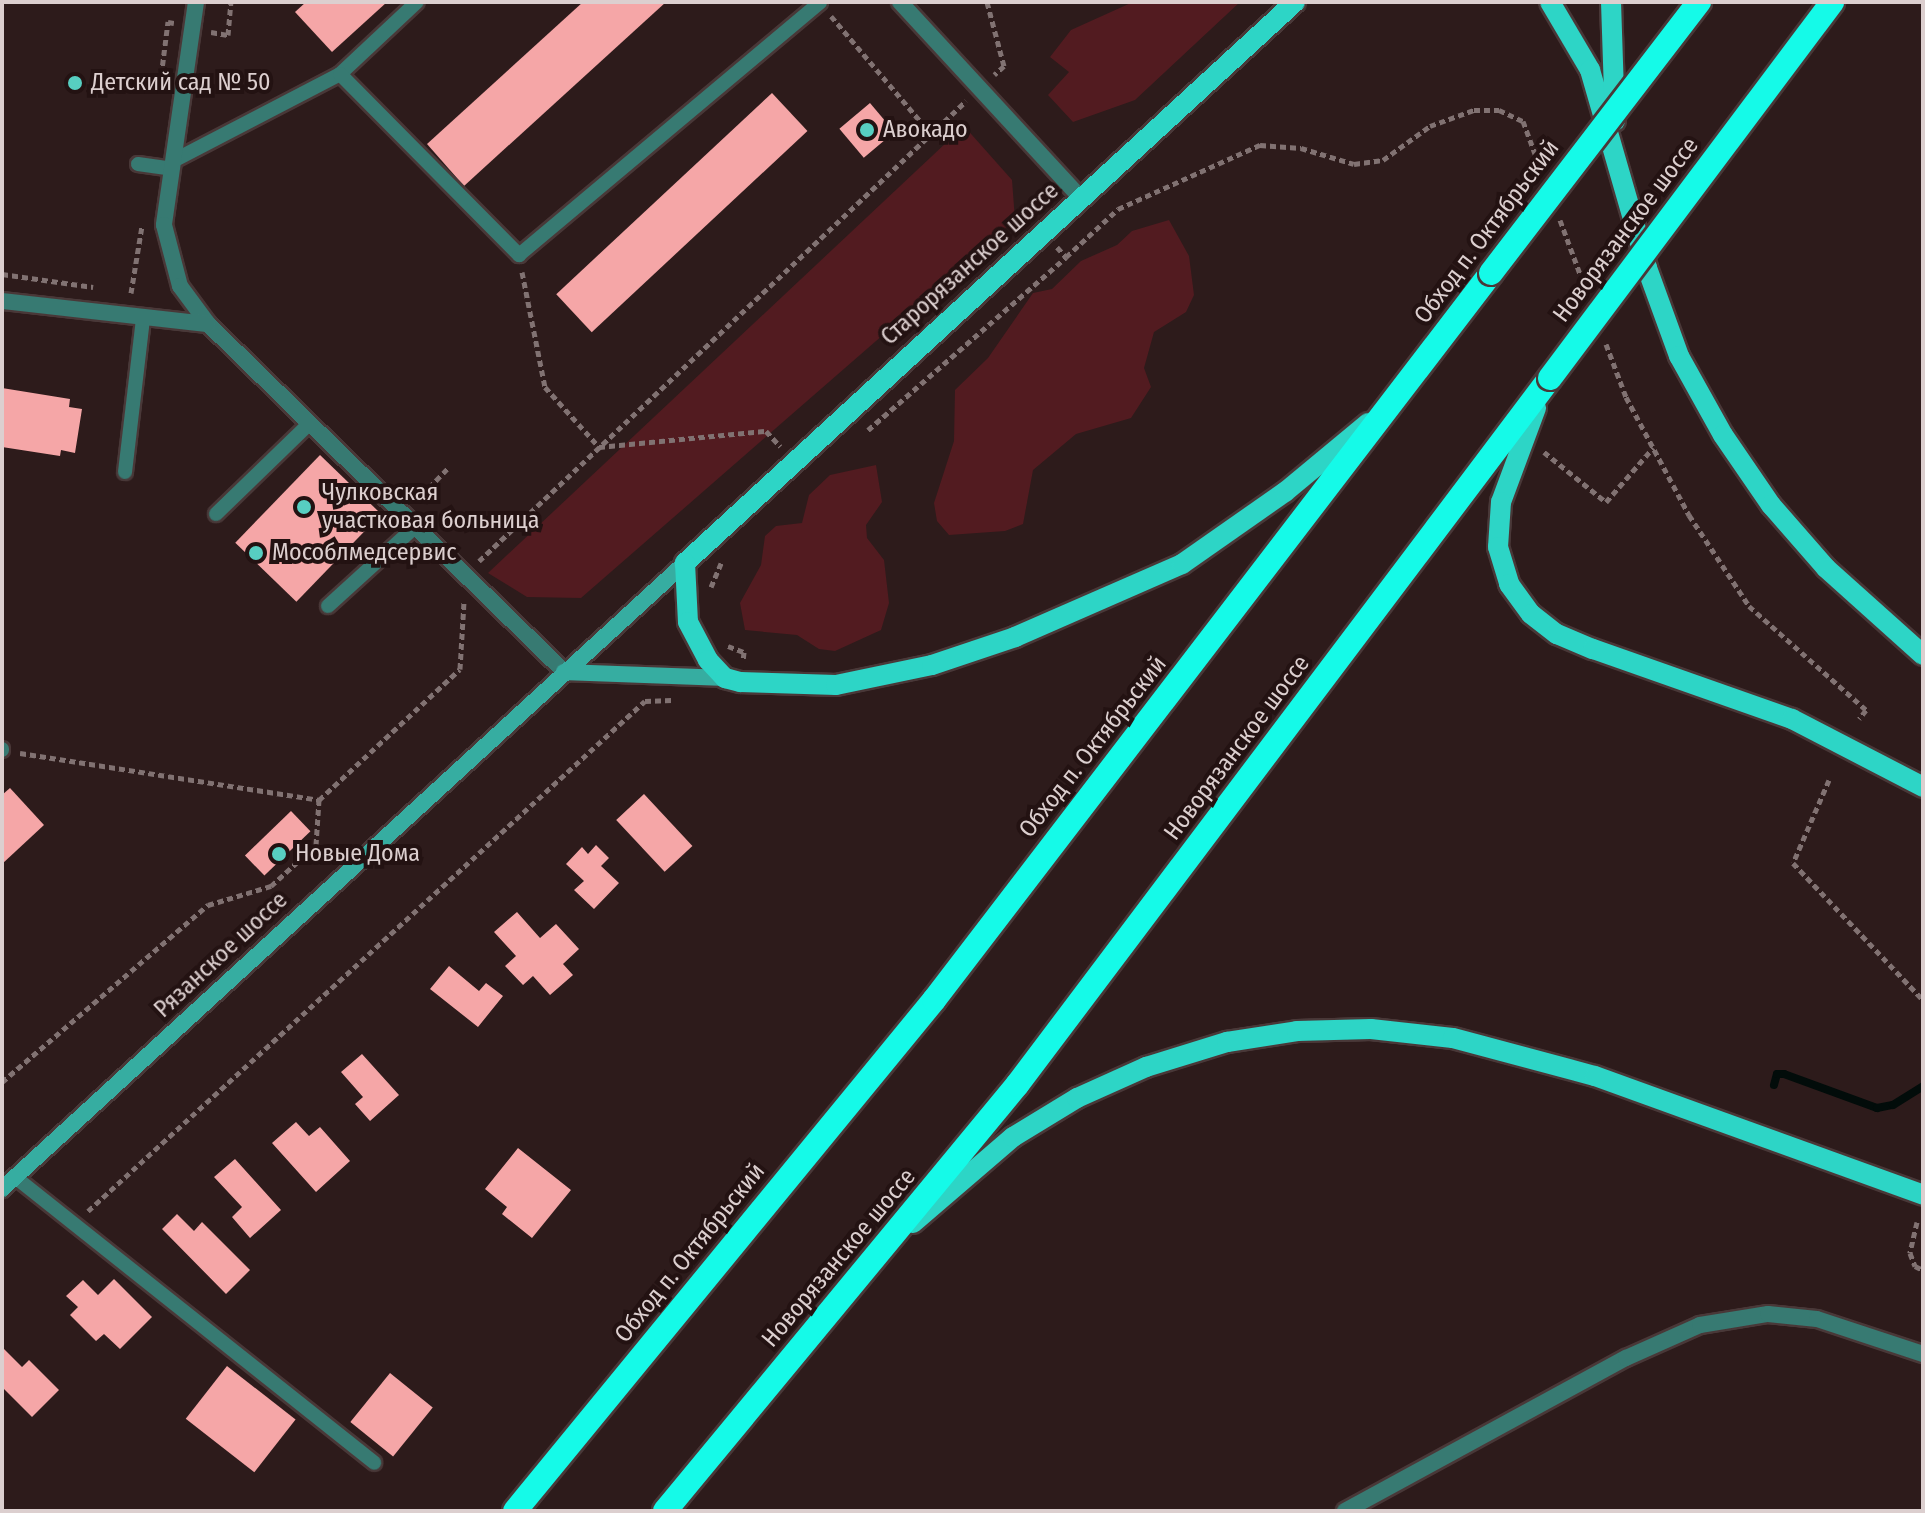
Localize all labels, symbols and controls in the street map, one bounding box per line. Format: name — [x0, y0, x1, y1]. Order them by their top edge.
place label: Детский сад № 50 — [91, 69, 271, 97]
marker: Детский сад № 50 — [66, 74, 84, 92]
place label: Авокадо — [883, 116, 968, 144]
marker: Авокадо — [858, 121, 876, 139]
street label: Новорязанское шоссе — [1547, 132, 1705, 328]
street label: Обход п. Октябрьский — [1409, 135, 1565, 329]
street label: Старорязанское шоссе — [875, 177, 1065, 351]
place label: Чулковская участковая больница — [322, 479, 540, 535]
marker: Чулковская участковая больница — [293, 496, 315, 518]
place label: Мособлмедсервис — [272, 539, 457, 567]
marker: Мособлмедсервис — [247, 544, 265, 562]
street label: Новорязанское шоссе — [1158, 650, 1316, 846]
street label: Обход п. Октябрьский — [1013, 651, 1173, 843]
place label: Новые Дома — [295, 840, 420, 868]
marker: Новые Дома — [270, 845, 288, 863]
street label: Рязанское шоссе — [149, 886, 293, 1024]
street label: Обход п. Октябрьский — [609, 1158, 771, 1348]
street label: Новорязанское шоссе — [756, 1163, 922, 1353]

